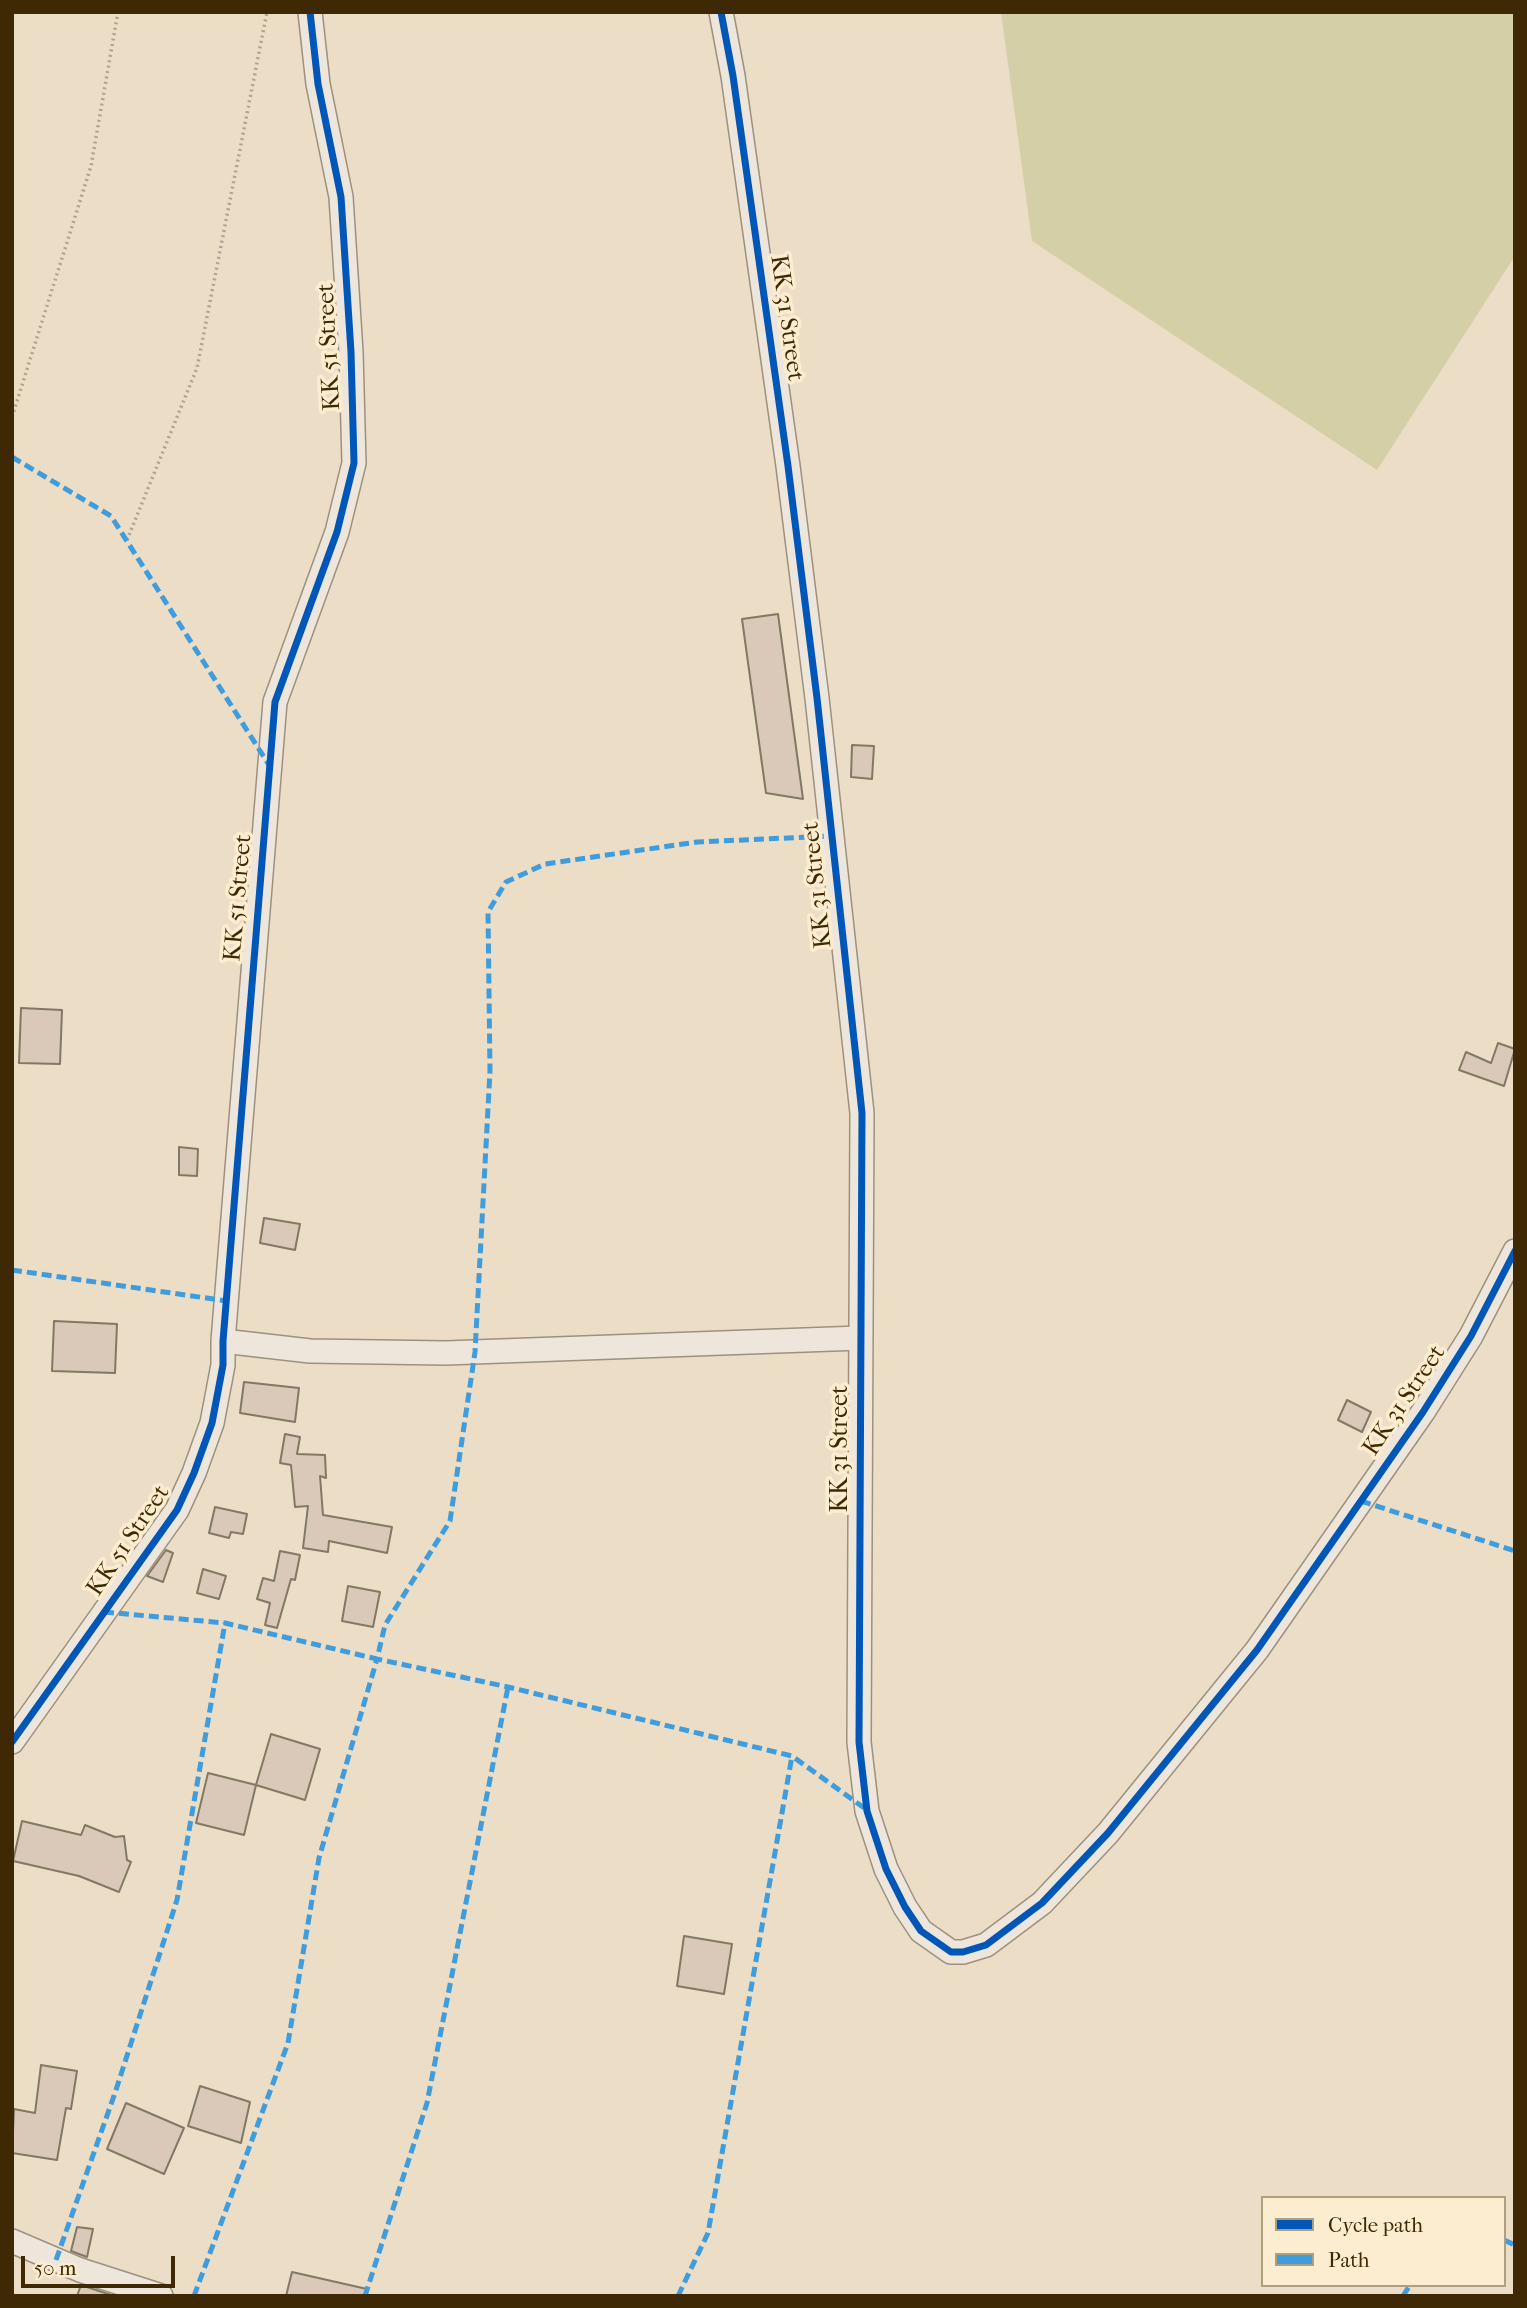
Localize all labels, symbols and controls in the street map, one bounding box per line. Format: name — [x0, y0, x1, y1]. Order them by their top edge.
street label: KK 31 Street — [763, 253, 809, 383]
street label: KK 51 Street — [312, 283, 348, 411]
street label: KK 31 Street — [797, 820, 839, 950]
street label: KK 51 Street — [219, 833, 259, 963]
street label: KK 31 Street — [1358, 1340, 1452, 1462]
street label: KK 31 Street — [827, 1386, 855, 1512]
street label: KK 51 Street — [81, 1480, 177, 1602]
legend — [1261, 2196, 1506, 2287]
text: Cycle path — [1328, 2213, 1423, 2237]
scale bar — [24, 2242, 178, 2286]
text: Path — [1328, 2248, 1369, 2272]
text: 50 m — [34, 2256, 77, 2280]

